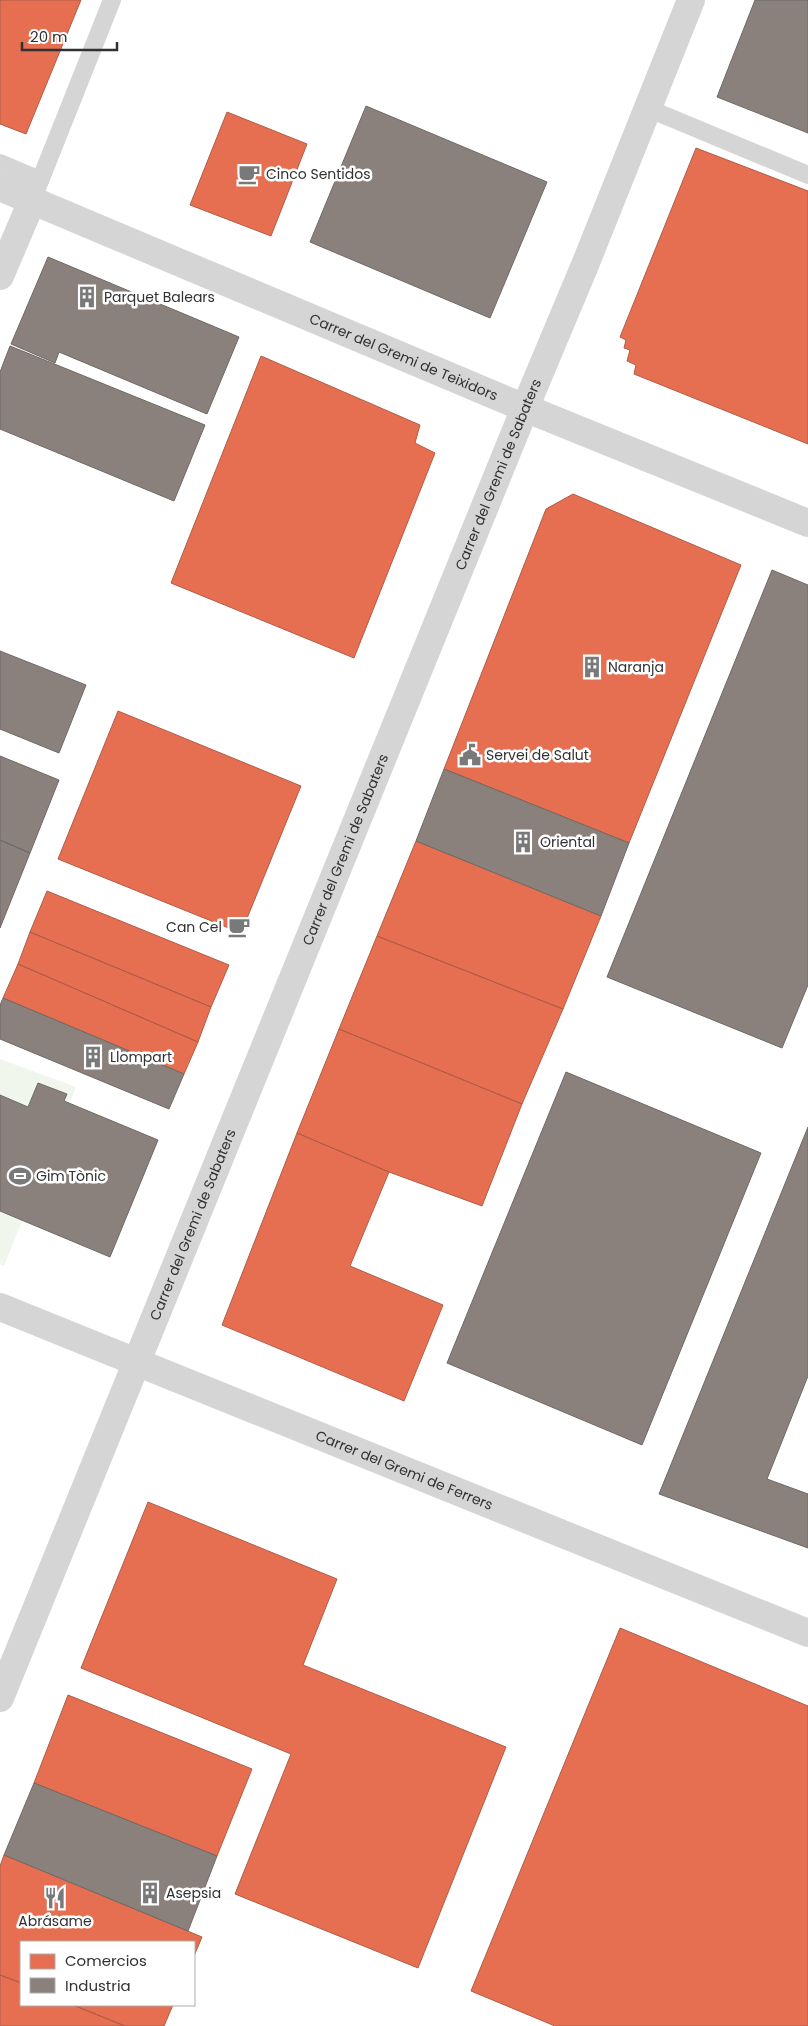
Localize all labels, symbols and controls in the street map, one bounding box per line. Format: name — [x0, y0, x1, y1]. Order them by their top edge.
scale bar — [22, 20, 118, 52]
text: 20 m — [30, 26, 68, 47]
cafe icon: Cinco Sentidos — [236, 161, 262, 187]
place label: Cinco Sentidos — [266, 164, 371, 184]
building icon: Parquet Balears — [74, 284, 100, 310]
place label: Parquet Balears — [104, 287, 215, 307]
street label: Carrer del Gremi de Teixidors — [306, 308, 501, 406]
street label: Carrer del Gremi de Sabaters — [450, 376, 546, 573]
building icon: Naranja — [579, 654, 605, 680]
place label: Naranja — [608, 657, 664, 677]
public building icon: Servei de Salut — [457, 742, 483, 768]
place label: Servei de Salut — [486, 745, 589, 765]
street label: Carrer del Gremi de Sabaters — [297, 751, 393, 948]
building icon: Oriental — [510, 829, 536, 855]
place label: Oriental — [540, 832, 595, 852]
cafe icon: Can Cel — [226, 914, 252, 940]
place label: Can Cel — [166, 917, 222, 937]
building icon: Llompart — [80, 1044, 106, 1070]
place label: Llompart — [110, 1047, 172, 1067]
street label: Carrer del Gremi de Sabaters — [145, 1126, 241, 1323]
sports icon: Gim Tònic — [7, 1163, 33, 1189]
place label: Gim Tònic — [36, 1166, 106, 1186]
street label: Carrer del Gremi de Ferrers — [313, 1425, 496, 1515]
building icon: Asepsia — [137, 1880, 163, 1906]
place label: Asepsia — [166, 1883, 221, 1903]
restaurant icon: Abrásame — [42, 1885, 68, 1911]
place label: Abrásame — [18, 1911, 92, 1931]
legend — [20, 1941, 195, 2006]
text: Comercios — [65, 1950, 147, 1971]
text: Industria — [65, 1975, 131, 1996]

